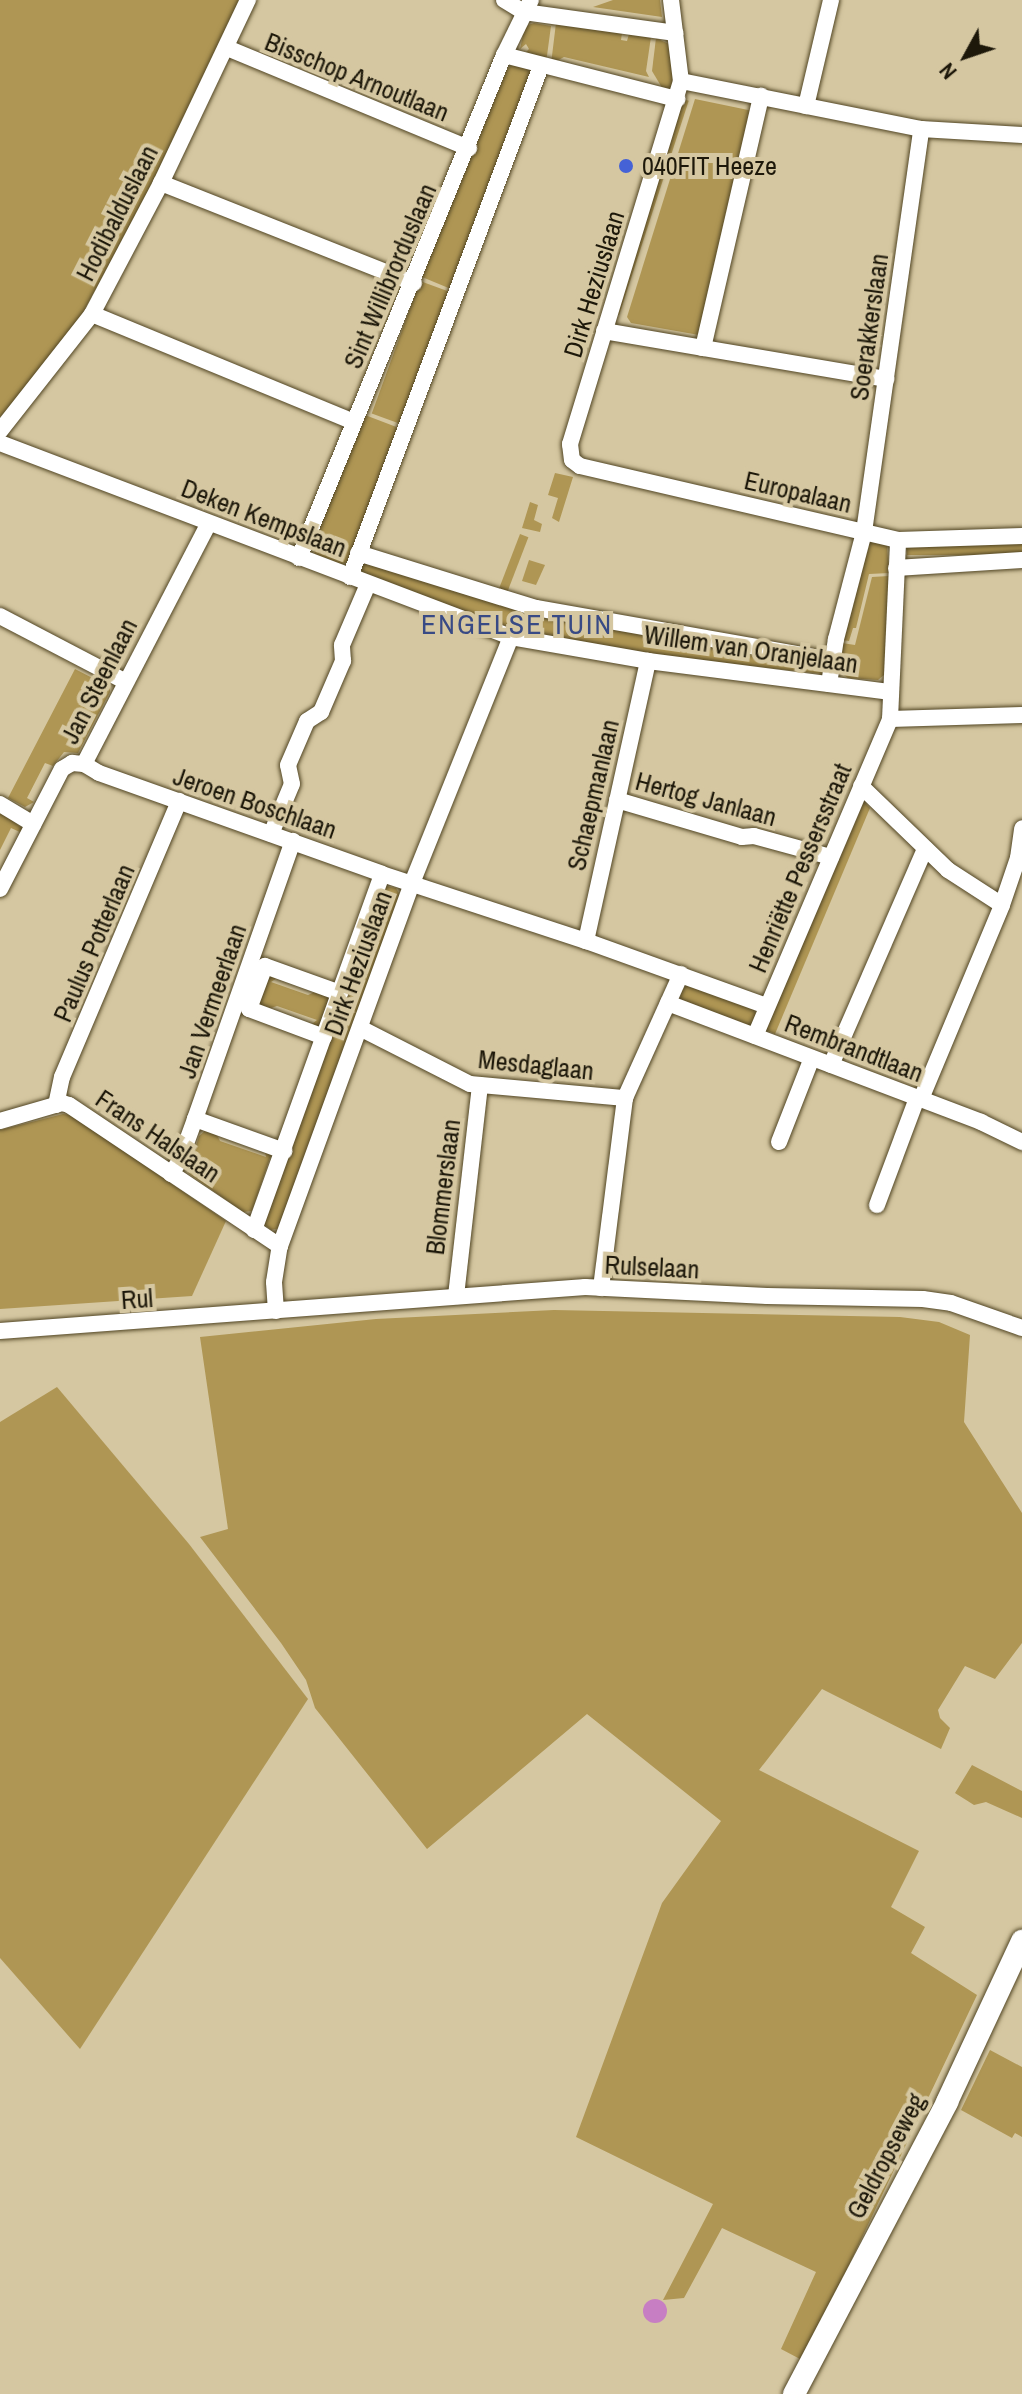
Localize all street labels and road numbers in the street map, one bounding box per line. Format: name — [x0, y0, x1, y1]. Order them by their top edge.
street label: Bisschop Arnoutlaan — [260, 26, 454, 128]
street label: Hodibalduslaan — [69, 140, 165, 286]
street label: Sint Willibrorduslaan — [337, 179, 443, 373]
street label: Dirk Heziuslaan — [557, 207, 631, 361]
street label: Soerakkerslaan — [843, 251, 895, 403]
street label: Europalaan — [741, 465, 855, 519]
street label: Deken Kempslaan — [177, 472, 351, 564]
street label: Jan Steenlaan — [54, 613, 144, 749]
street label: Willem van Oranjelaan — [642, 619, 860, 679]
street label: Schaepmanlaan — [560, 716, 626, 874]
street label: Henriëtte Pessersstraat — [742, 759, 858, 977]
street label: Jeroen Boschlaan — [169, 760, 341, 846]
street label: Hertog Janlaan — [632, 765, 780, 833]
street label: Paulus Potterlaan — [47, 859, 141, 1027]
street label: Dirk Heziuslaan — [317, 886, 399, 1040]
street label: Jan Vermeerlaan — [171, 920, 253, 1082]
street label: Rembrandtlaan — [780, 1007, 928, 1089]
street label: Mesdaglaan — [477, 1043, 595, 1087]
street label: Frans Halslaan — [90, 1083, 226, 1189]
street label: Blommerslaan — [419, 1117, 467, 1257]
street label: Rulselaan — [604, 1249, 700, 1285]
street label: Rul — [120, 1282, 154, 1316]
street label: Geldropseweg — [840, 2088, 932, 2224]

